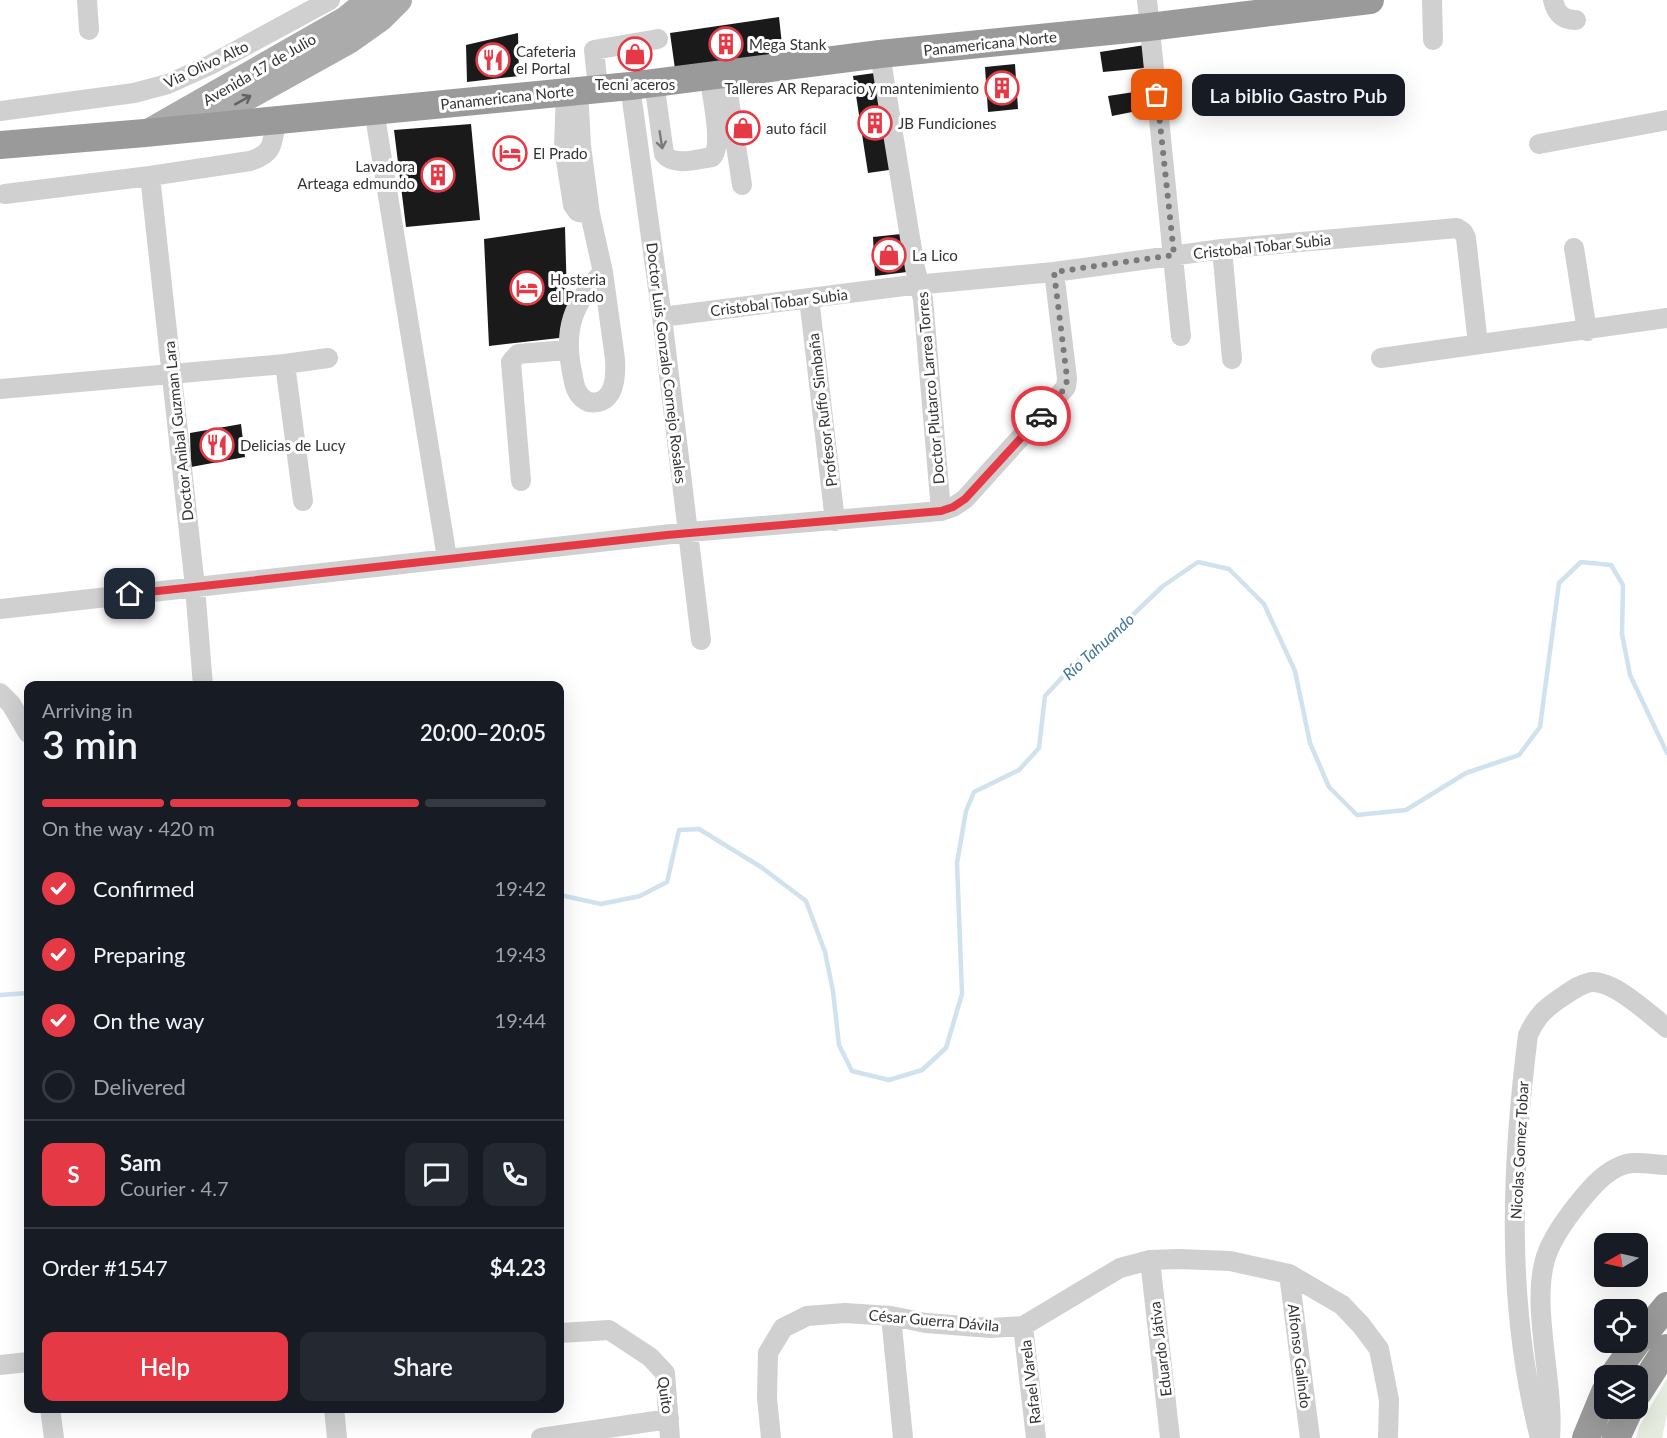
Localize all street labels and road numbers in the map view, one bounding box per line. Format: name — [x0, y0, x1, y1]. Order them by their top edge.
street label: Panamericana Norte — [922, 27, 1058, 59]
street label: Avenida 17 de Julio — [199, 29, 319, 109]
street label: Via Olivo Alto — [161, 37, 251, 91]
street label: Panamericana Norte — [439, 81, 575, 113]
street label: Cristobal Tobar Subia — [1192, 230, 1332, 262]
street label: Doctor Luis Gonzalo Cornejo Rosales — [643, 241, 691, 485]
street label: Cristobal Tobar Subia — [709, 285, 849, 319]
street label: Doctor Plutarco Larrea Torres — [913, 291, 947, 485]
street label: Profesor Ruffo Simbaña — [804, 332, 840, 488]
street label: Doctor Anibal Guzman Lara — [160, 340, 196, 522]
street label: Nicolas Gomez Tobar — [1506, 1080, 1532, 1220]
street label: Eduardo Játiva — [1145, 1300, 1175, 1398]
street label: Alfonso Galindo — [1285, 1303, 1315, 1409]
street label: César Guerra Dávila — [868, 1305, 1000, 1335]
street label: Rafael Varela — [1016, 1339, 1044, 1425]
street label: Quito — [654, 1375, 678, 1415]

